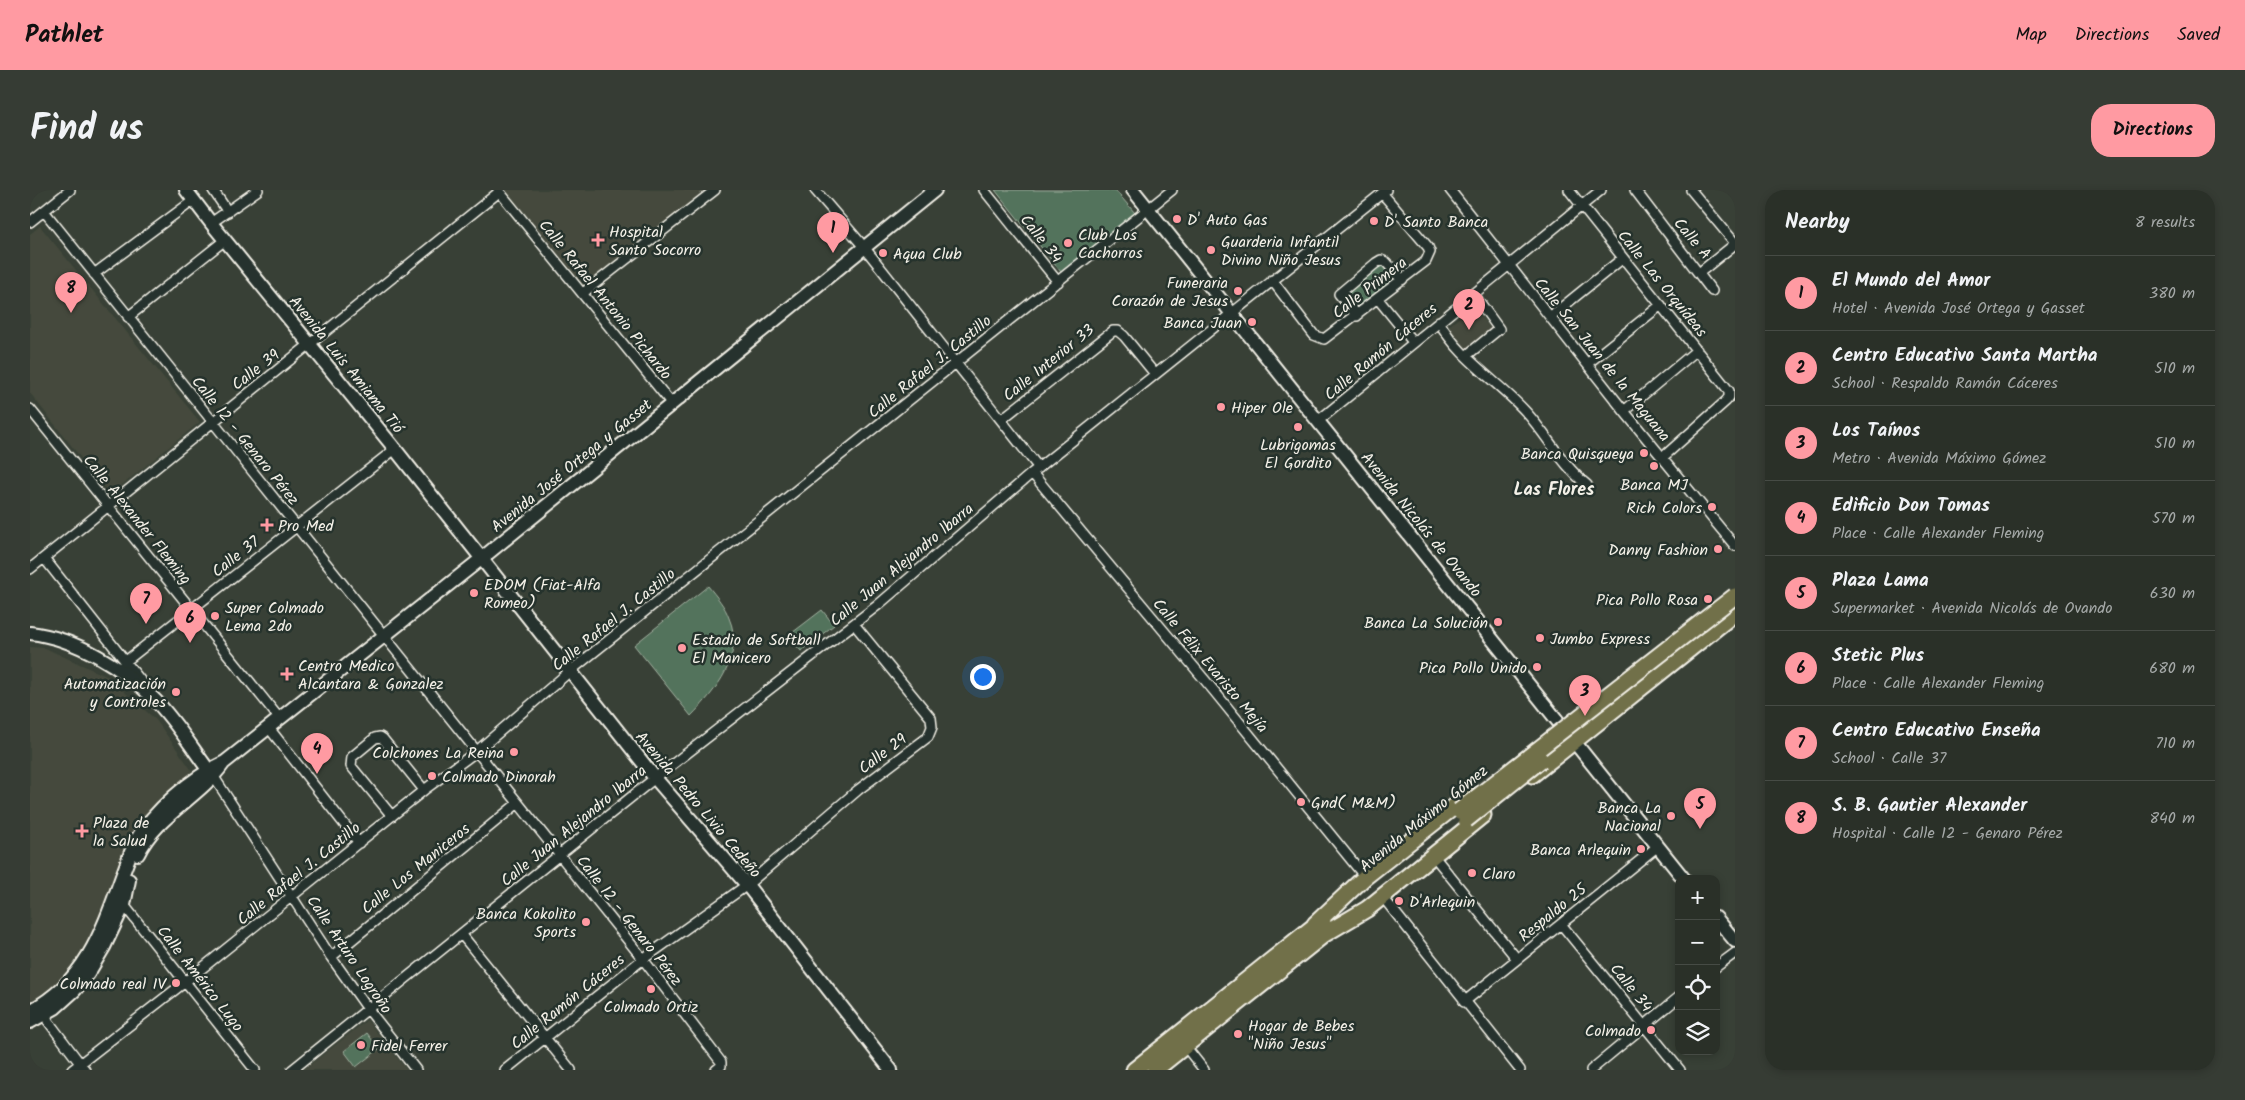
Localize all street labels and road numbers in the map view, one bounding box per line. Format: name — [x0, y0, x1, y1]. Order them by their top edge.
street label: Calle 34 — [1013, 209, 1068, 269]
street label: Calle A — [1667, 212, 1717, 266]
street label: Calle Rafael Antonio Pichardo — [532, 214, 678, 386]
street label: Calle Las Orquídeas — [1611, 225, 1713, 343]
street label: Calle Primera — [1327, 251, 1413, 325]
street label: Calle San Juan de la Maguana — [1527, 272, 1676, 448]
street label: Avenida Luis Amiama Tió — [282, 290, 410, 440]
street label: Calle Ramón Cáceres — [1319, 297, 1443, 407]
street label: Calle Rafael J. Castillo — [863, 309, 997, 425]
street label: Calle Interior 33 — [998, 318, 1100, 408]
street label: Calle 39 — [226, 343, 286, 397]
street label: Calle 12 - Genaro Pérez — [185, 371, 305, 511]
street label: Avenida José Ortega y Gasset — [486, 393, 659, 539]
street label: Avenida Nicolás de Ovando — [1354, 447, 1488, 603]
street label: Calle Alexander Fleming — [76, 449, 197, 590]
street label: Calle Juan Alejandro lbarra — [824, 497, 980, 633]
street label: Calle 37 — [207, 530, 266, 584]
street label: Calle Rafael J. Castillo — [547, 562, 681, 678]
street label: Calle Félix Evaristo Mejía — [1146, 593, 1274, 739]
street label: Avenida Pedro Livio Cedeño — [629, 726, 767, 884]
street label: Calle 29 — [853, 727, 913, 781]
street label: Calle Juan Alejandro lbarra — [495, 759, 653, 893]
street label: Avenida Máximo Gómez — [1354, 759, 1494, 879]
street label: Calle Rafael J. Castillo — [232, 816, 366, 932]
street label: Calle Los Maniceros — [356, 817, 476, 921]
street label: Calle 12 - Genaro Pérez — [570, 850, 688, 992]
street label: Respaldo 25 — [1513, 877, 1594, 949]
street label: Calle Arturo Logroño — [300, 891, 398, 1019]
street label: Calle Américo Lugo — [150, 920, 249, 1038]
street label: Calle Ramón Cáceres — [505, 948, 631, 1056]
street label: Calle 34 — [1603, 958, 1658, 1018]

